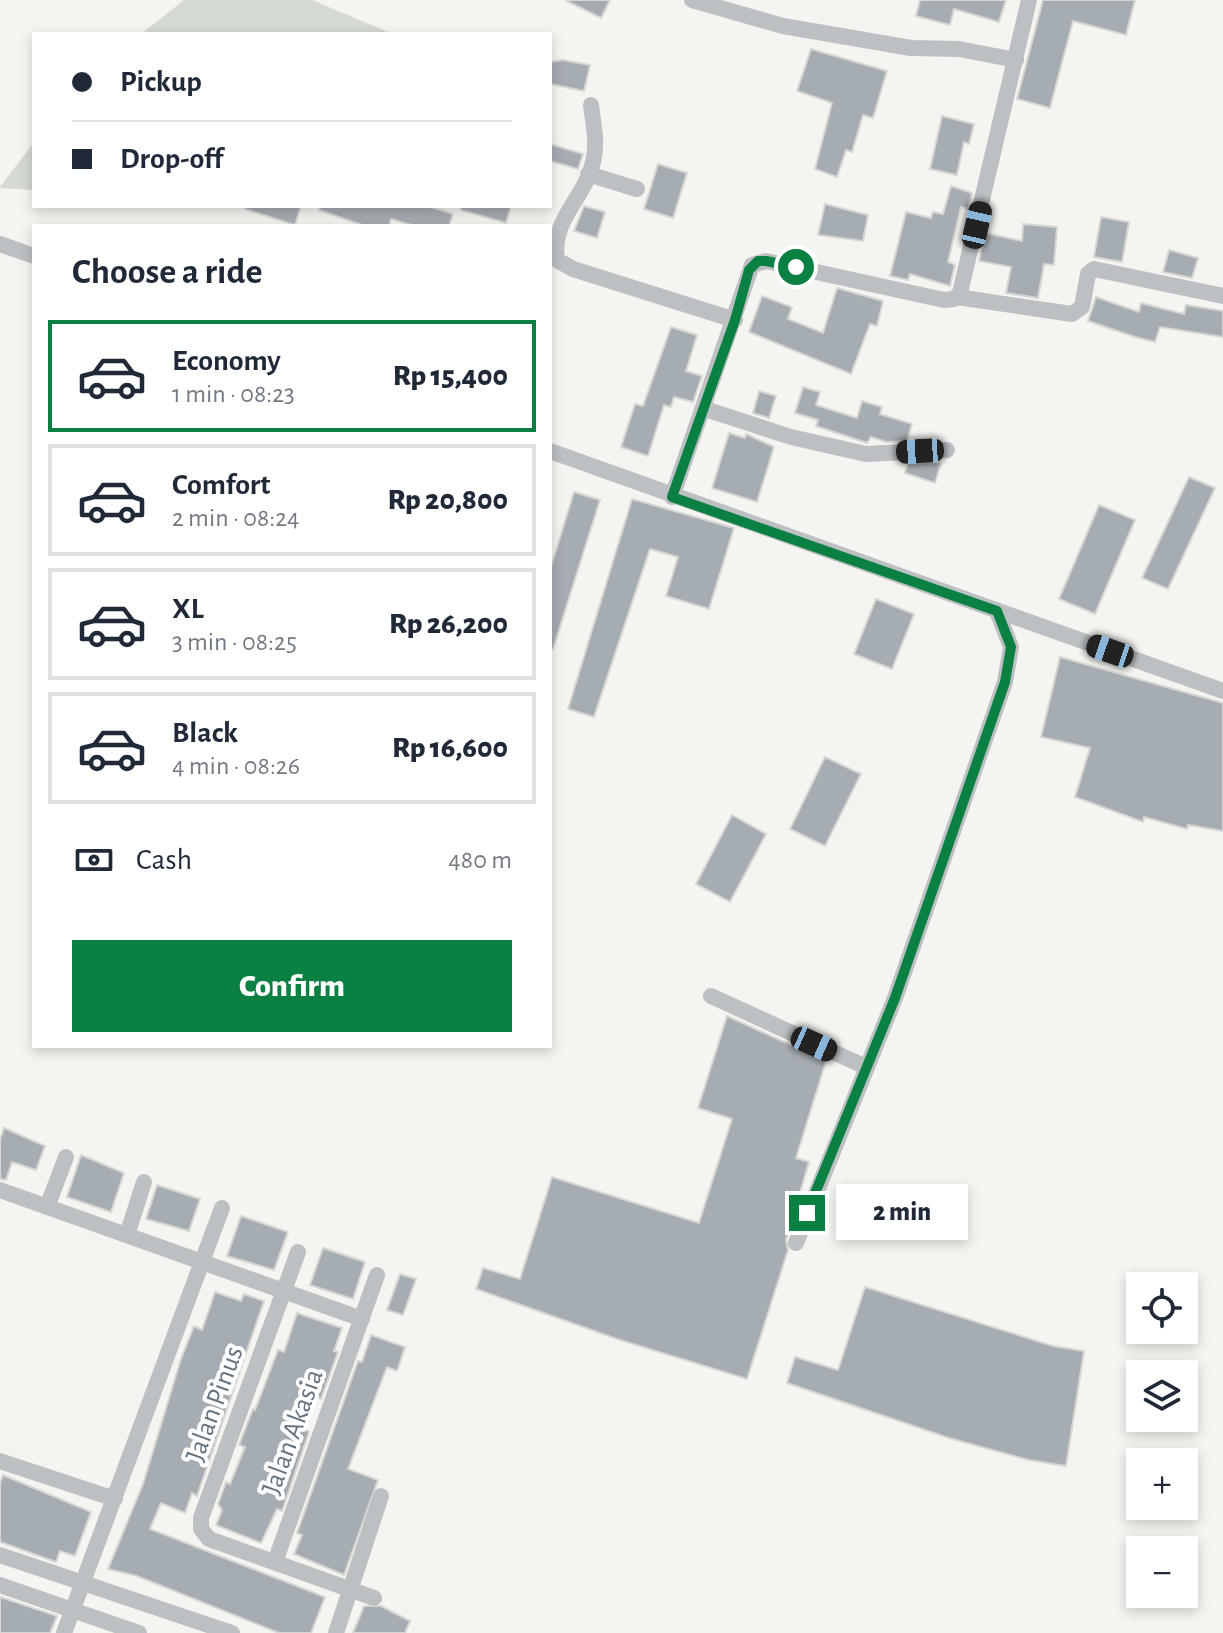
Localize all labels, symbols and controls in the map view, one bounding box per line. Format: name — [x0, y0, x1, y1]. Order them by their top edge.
text: Pickup — [120, 67, 202, 97]
text: Drop-off — [120, 144, 223, 174]
car — [960, 199, 994, 251]
route start — [778, 249, 814, 285]
text: Choose a ride — [72, 254, 262, 290]
icon: car — [76, 340, 148, 412]
text: Economy — [172, 346, 281, 376]
text: Rp 15,400 — [393, 361, 508, 391]
text: 1 min · 08:23 — [172, 381, 295, 407]
car — [895, 438, 945, 464]
icon: car — [76, 464, 148, 536]
text: Comfort — [172, 470, 271, 500]
text: Rp 20,800 — [387, 485, 508, 515]
text: 2 min · 08:24 — [172, 505, 300, 531]
icon: car — [76, 588, 148, 660]
text: XL — [172, 594, 204, 624]
text: Rp 26,200 — [389, 609, 508, 639]
text: 3 min · 08:25 — [172, 629, 297, 655]
car — [1083, 632, 1137, 670]
icon: car — [76, 712, 148, 784]
text: Black — [172, 718, 238, 748]
text: Rp 16,600 — [392, 733, 508, 763]
text: 4 min · 08:26 — [172, 753, 300, 779]
icon: cash — [72, 838, 116, 882]
text: Cash — [136, 845, 192, 875]
text: 480 m — [448, 847, 512, 873]
button: Confirm — [72, 940, 512, 1032]
car — [787, 1023, 841, 1065]
callout: 2 min — [835, 1185, 967, 1241]
route end — [789, 1195, 825, 1231]
text: 2 min — [873, 1199, 931, 1225]
map controls — [1126, 1272, 1198, 1608]
button: locate — [1126, 1272, 1198, 1344]
street label: Jalan Pinus — [181, 1343, 249, 1465]
button: layers — [1126, 1360, 1198, 1432]
street label: Jalan Akasia — [257, 1366, 329, 1498]
button: + — [1126, 1448, 1198, 1520]
button: − — [1126, 1536, 1198, 1608]

